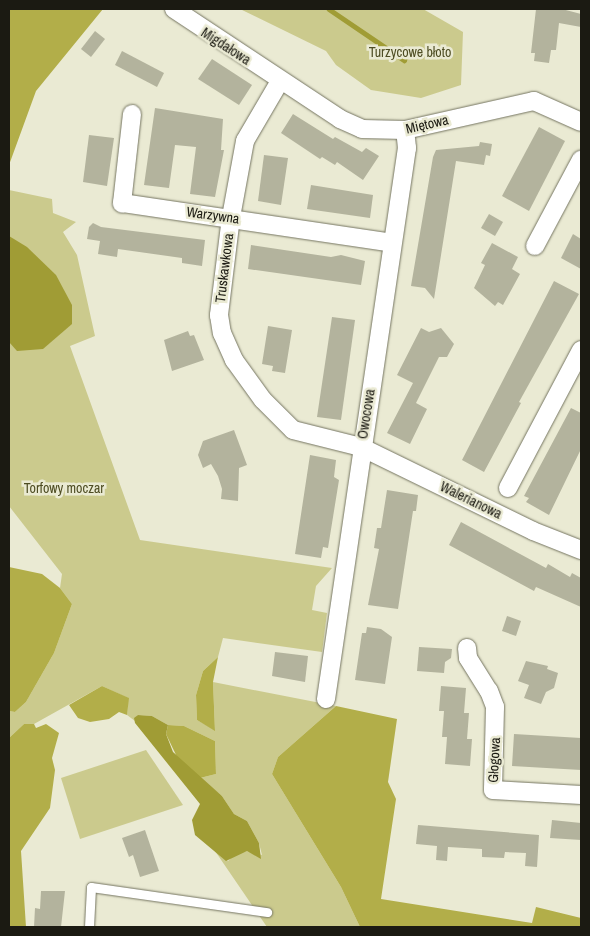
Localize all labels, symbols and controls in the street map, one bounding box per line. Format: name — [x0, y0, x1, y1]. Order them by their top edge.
street label: Migdałowa — [198, 24, 254, 68]
park label: Turzycowe błoto — [369, 44, 451, 60]
street label: Miętowa — [404, 111, 450, 137]
street label: Warzywna — [186, 203, 240, 227]
street label: Truskawkowa — [211, 232, 237, 304]
street label: Owocowa — [354, 388, 378, 440]
street label: Walerianowa — [437, 478, 505, 522]
park label: Torfowy moczar — [24, 480, 104, 496]
street label: Głogowa — [484, 737, 504, 783]

